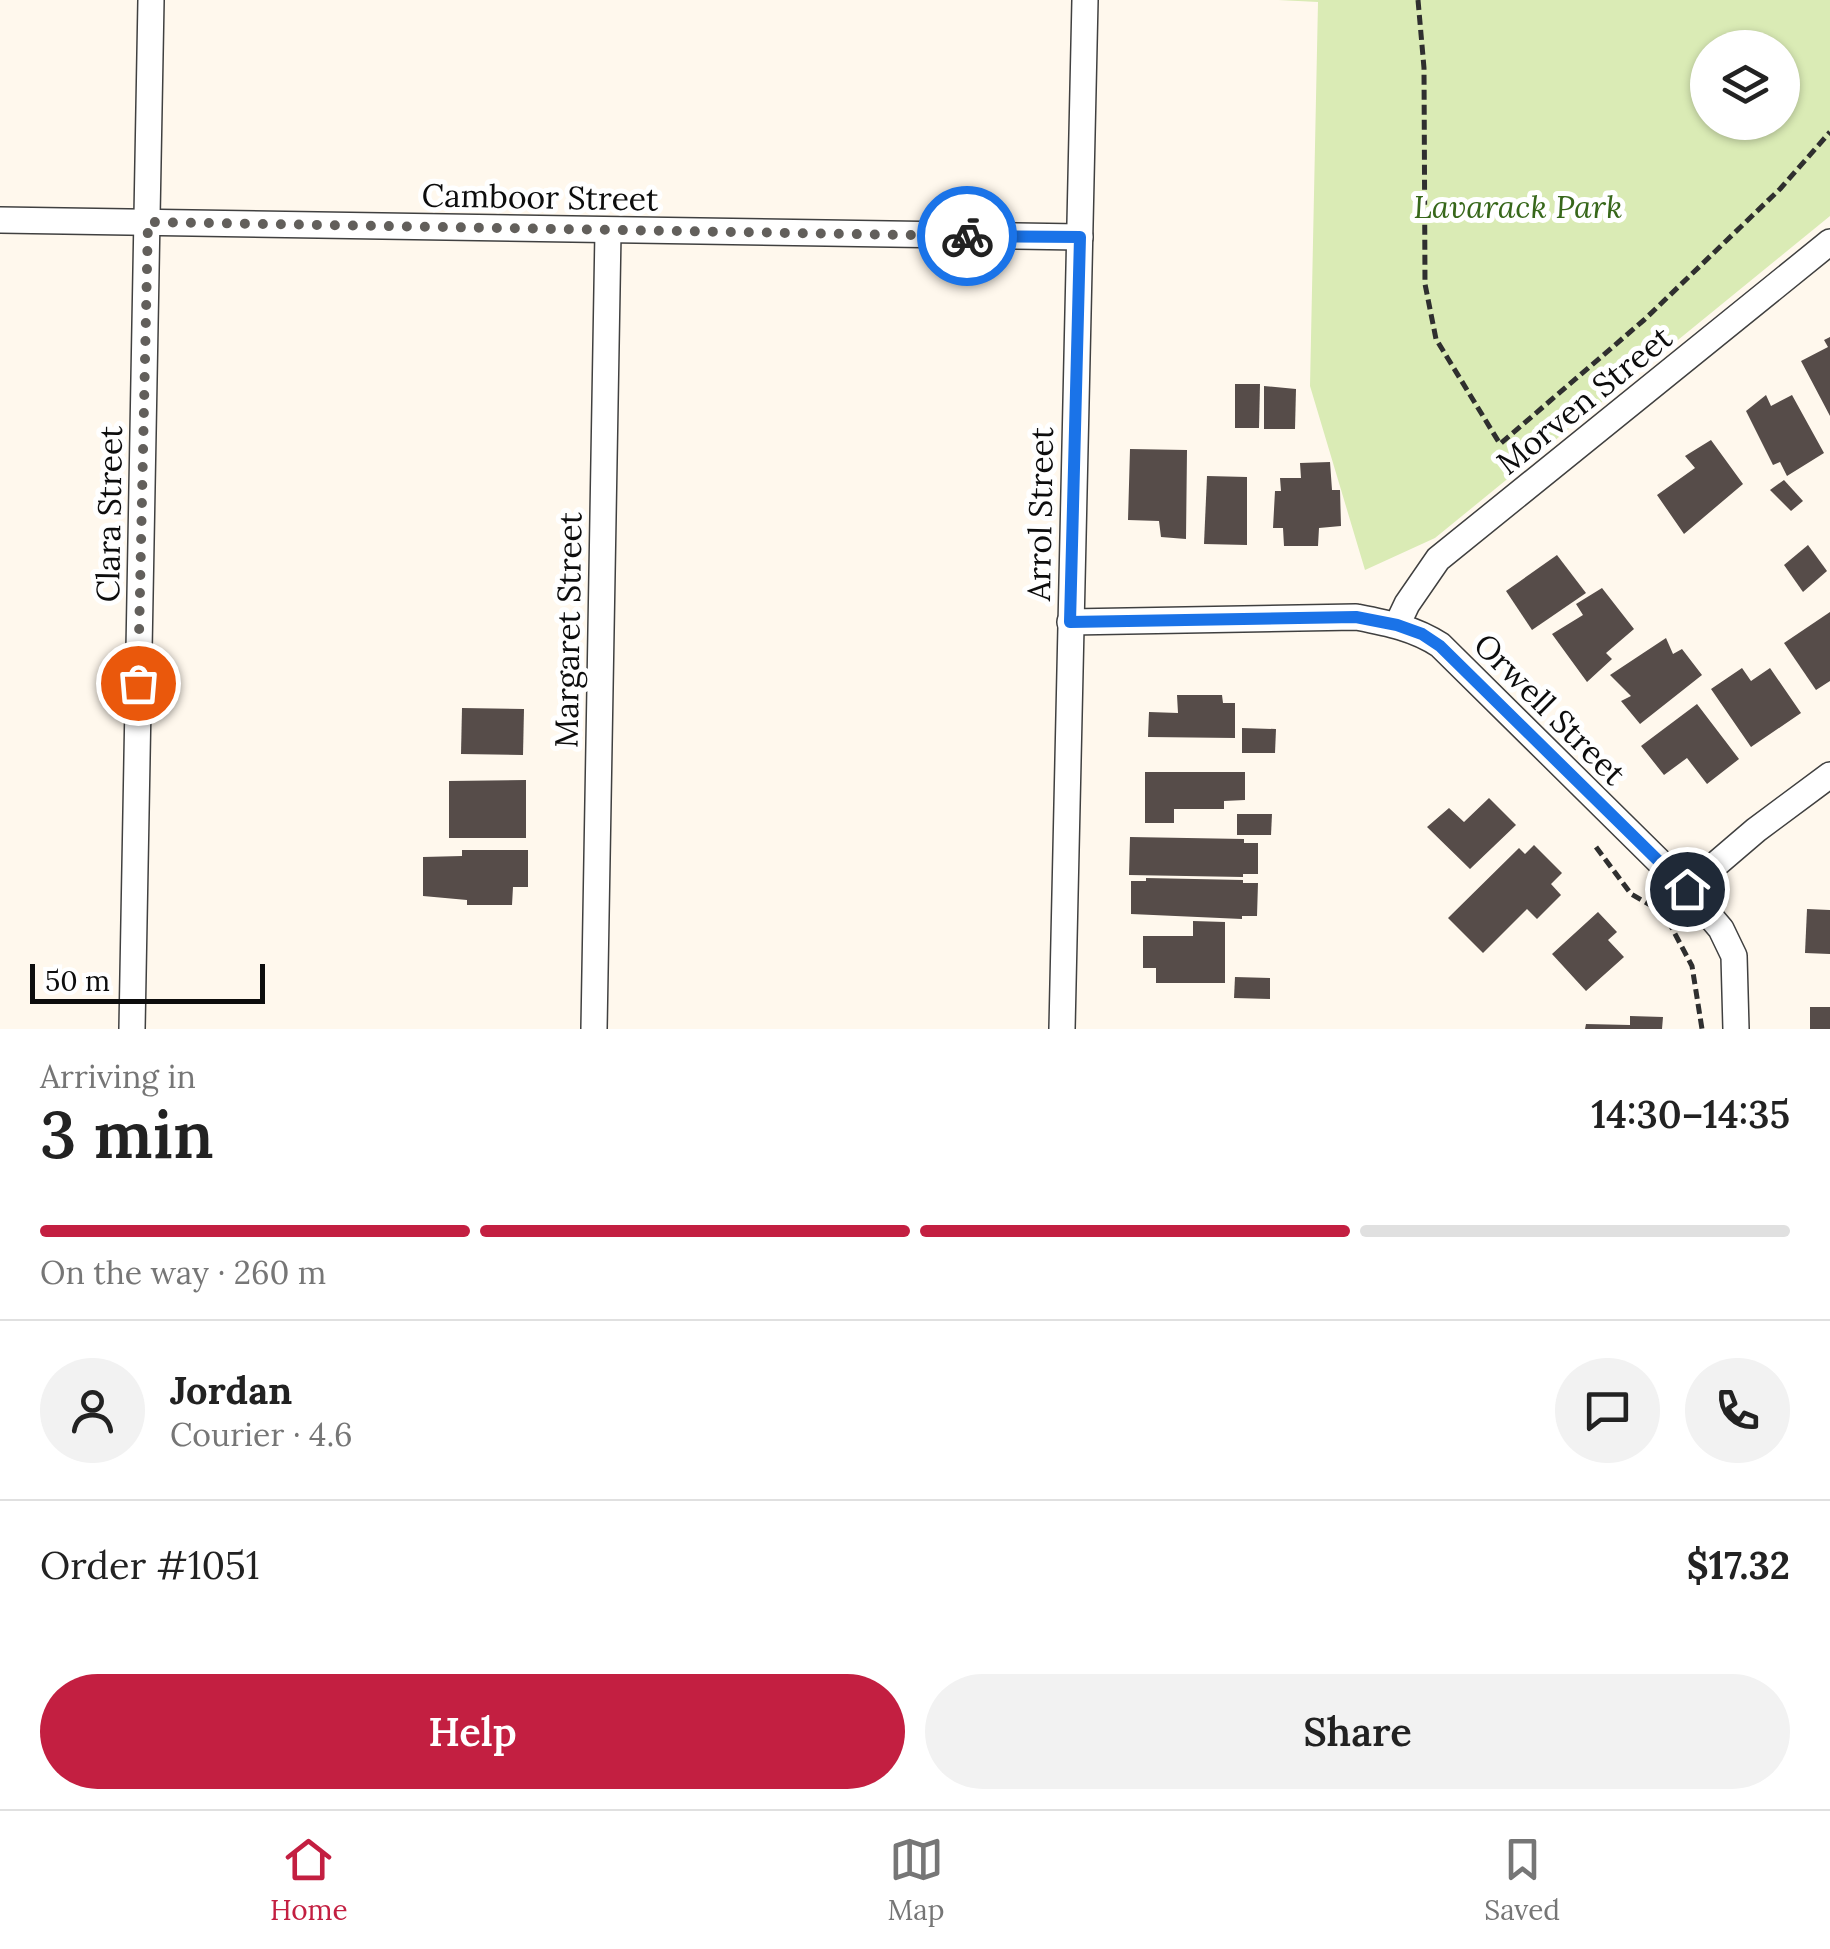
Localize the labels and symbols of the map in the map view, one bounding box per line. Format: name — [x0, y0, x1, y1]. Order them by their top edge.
street label: Camboor Street — [421, 174, 659, 220]
courier — [917, 186, 1017, 286]
park label: Lavarack Park — [1413, 186, 1623, 227]
street label: Morven Street — [1488, 316, 1680, 483]
street label: Clara Street — [87, 425, 131, 603]
street label: Arrol Street — [1018, 426, 1062, 602]
street label: Margaret Street — [545, 511, 591, 748]
street label: Orwell Street — [1465, 624, 1635, 794]
pin — [96, 641, 181, 726]
pin — [1645, 847, 1730, 932]
scale bar — [30, 959, 265, 1004]

